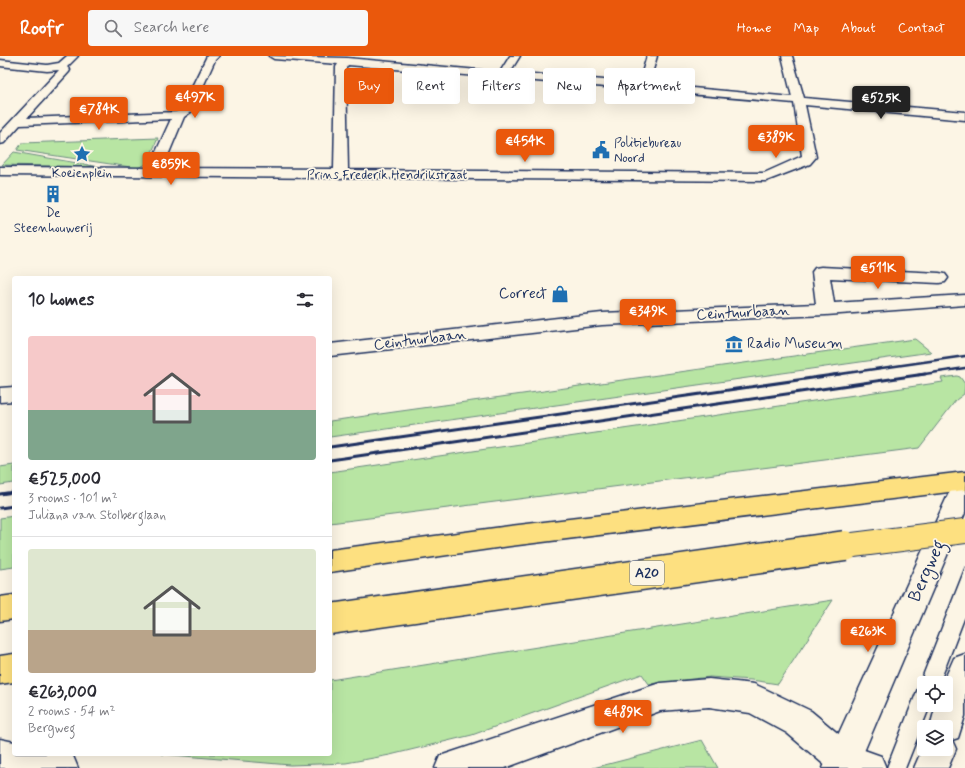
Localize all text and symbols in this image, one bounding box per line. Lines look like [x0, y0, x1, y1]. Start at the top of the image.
search box [88, 10, 368, 46]
text: Roofr [20, 16, 64, 41]
icon: search [102, 17, 124, 39]
text: Search here [134, 18, 209, 38]
text: Home [737, 19, 771, 37]
text: Map [793, 19, 819, 37]
text: About [841, 19, 876, 37]
text: Contact [898, 19, 945, 37]
chip: Buy [344, 68, 394, 104]
chip: Rent [402, 68, 460, 104]
chip: Filters [468, 68, 535, 104]
chip: New [543, 68, 596, 104]
chip: Apartment [604, 68, 695, 104]
pin: €497K [167, 85, 223, 119]
pin: €525K [853, 86, 909, 120]
text: €497K [175, 89, 215, 106]
text: €525K [861, 90, 901, 107]
pin: €784K [71, 97, 127, 131]
text: €784K [79, 101, 119, 118]
pin: €389K [748, 125, 804, 159]
pin: €454K [497, 129, 553, 163]
text: €389K [757, 129, 795, 146]
text: €454K [505, 133, 545, 150]
place label: Politiebureau Noord [614, 135, 682, 167]
public building icon: Politiebureau Noord [591, 140, 611, 160]
place icon: Koeienplein [72, 144, 92, 164]
pin: €859K [143, 152, 199, 186]
text: €859K [152, 156, 190, 173]
place label: Koeienplein [52, 165, 112, 182]
street label: Prins Frederik Hendrikstraat [307, 167, 467, 184]
building icon: De Steenhouwerij [43, 184, 63, 204]
place label: De Steenhouwerij [14, 205, 92, 237]
pin: €511K [850, 256, 906, 290]
text: €511K [860, 260, 896, 277]
place label: Correct [499, 284, 547, 304]
shop icon: Correct [550, 284, 570, 304]
text: 10 homes [28, 289, 94, 311]
icon: filters [294, 289, 316, 311]
pin: €349K [620, 299, 676, 333]
street label: Ceintuurbaan [696, 301, 790, 325]
text: €349K [629, 303, 667, 320]
street label: Ceintuurbaan [372, 324, 468, 356]
museum icon: Radio Museum [724, 334, 744, 354]
place label: Radio Museum [747, 334, 843, 354]
icon: home [136, 362, 208, 434]
text: €525,000 [28, 468, 101, 490]
text: 3 rooms · 101 m² [28, 490, 117, 507]
text: Juliana van Stolberglaan [28, 507, 166, 524]
street label: Bergweg [903, 536, 953, 607]
road number: A20 [630, 561, 664, 585]
icon: home [136, 575, 208, 647]
pin: €263K [840, 619, 896, 653]
text: €263K [850, 623, 886, 640]
map controls [917, 676, 953, 756]
button: locate [917, 676, 953, 712]
text: €263,000 [28, 681, 97, 703]
pin: €489K [595, 700, 651, 734]
text: 2 rooms · 54 m² [28, 703, 115, 720]
text: €489K [603, 704, 643, 721]
text: Bergweg [28, 720, 75, 737]
button: layers [917, 720, 953, 756]

